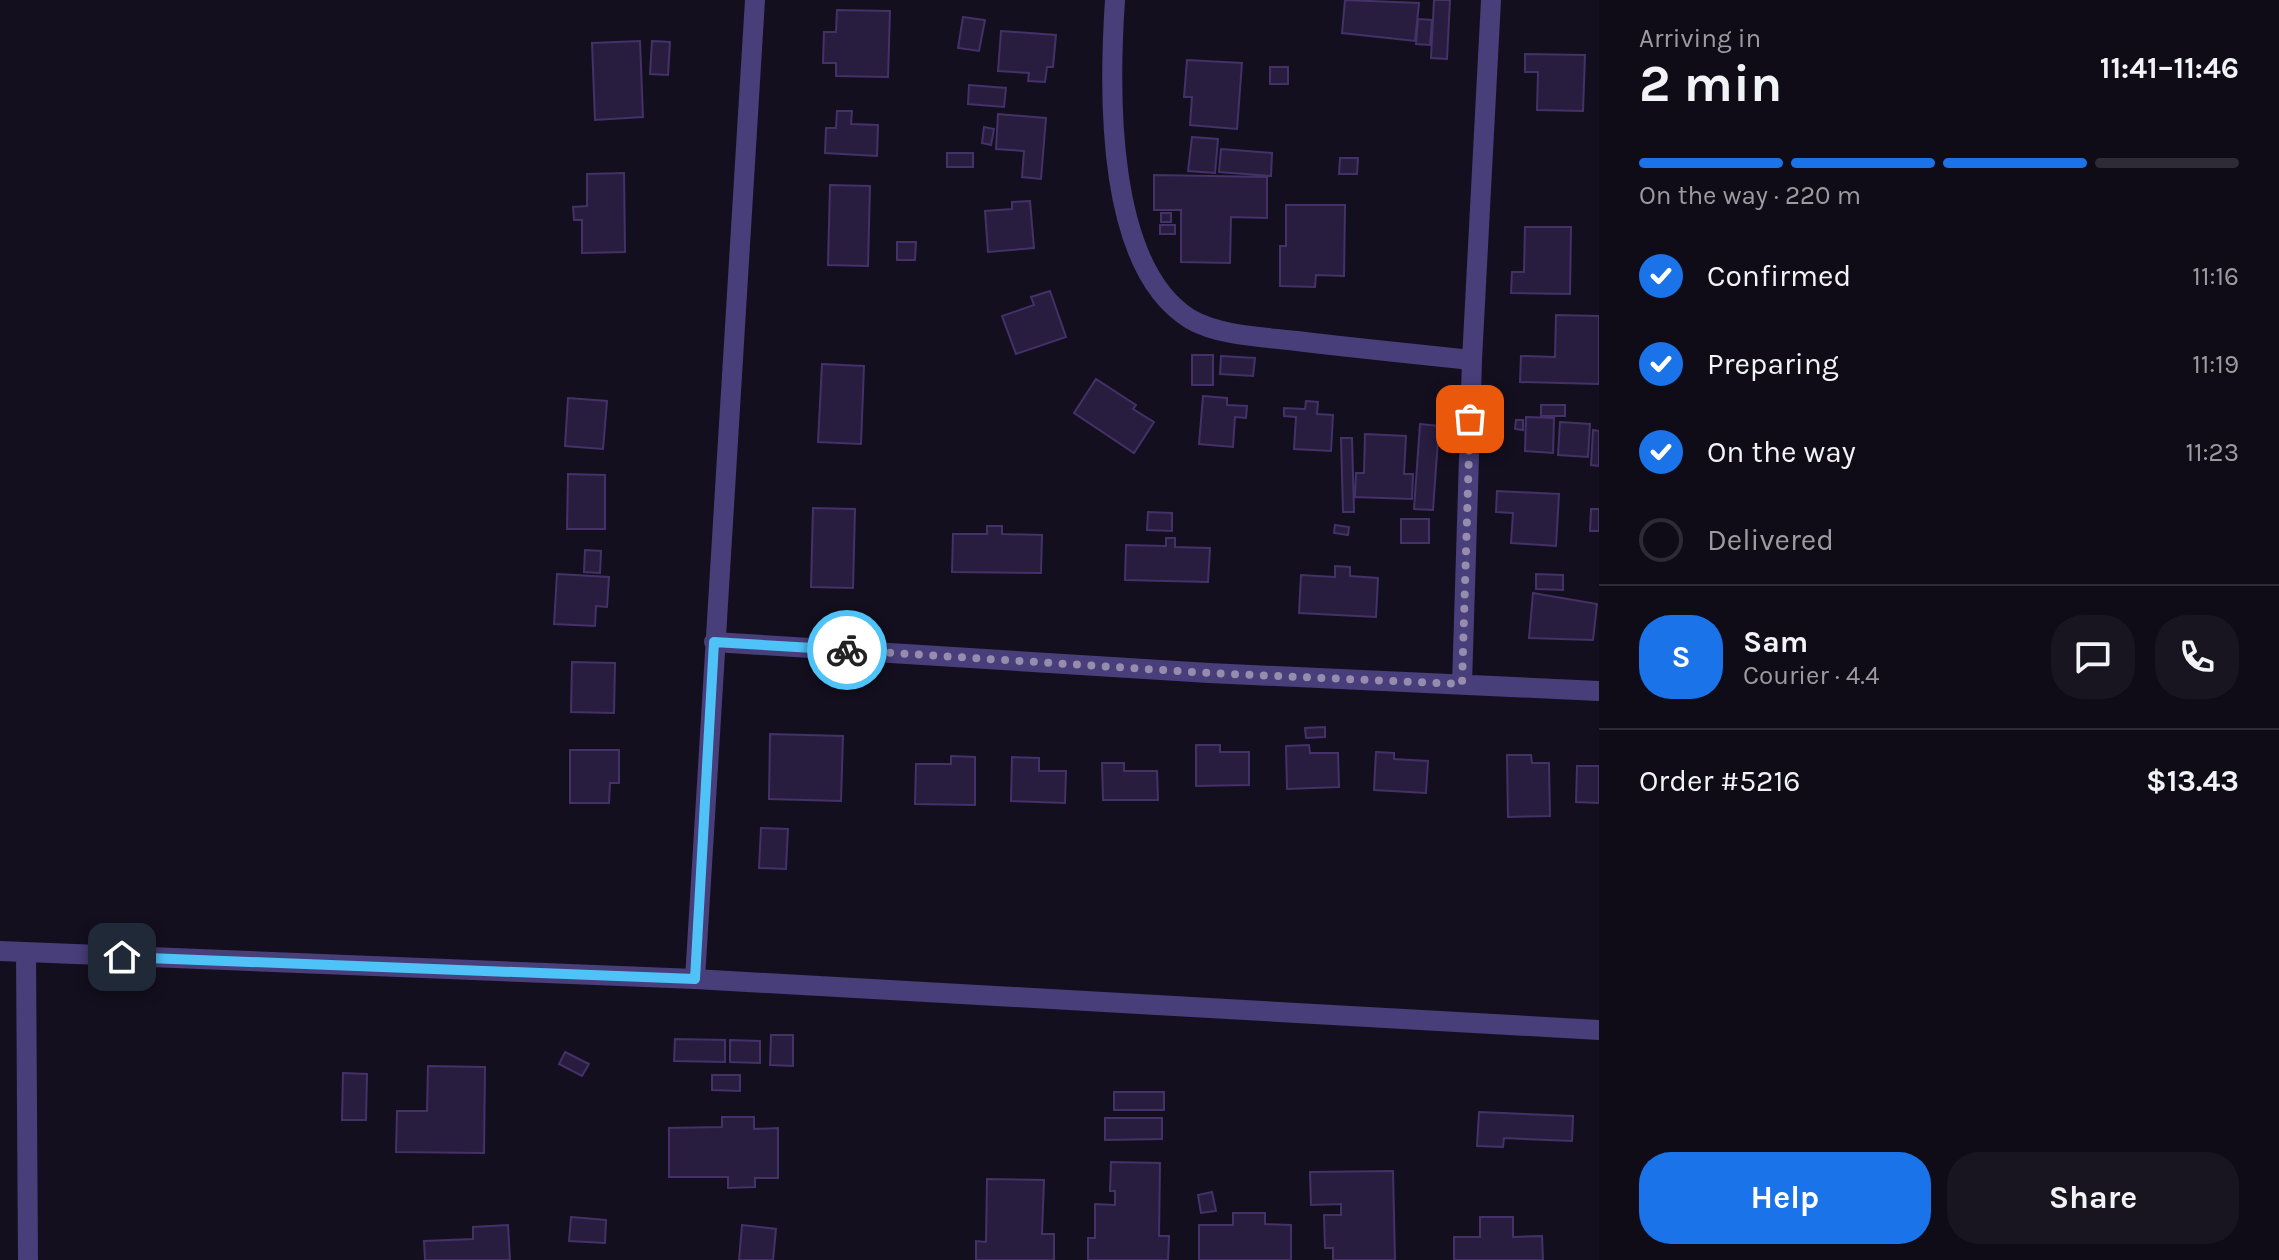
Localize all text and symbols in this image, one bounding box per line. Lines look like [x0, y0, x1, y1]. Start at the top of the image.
text: Arriving in [1639, 23, 1761, 54]
text: 11:41–11:46 [2100, 50, 2239, 86]
text: 2 min [1639, 53, 1782, 114]
text: On the way · 220 m [1639, 180, 1861, 211]
icon: check [1639, 254, 1683, 298]
text: Confirmed [1707, 258, 1851, 294]
text: 11:16 [2192, 261, 2239, 292]
icon: check [1639, 342, 1683, 386]
text: Preparing [1707, 346, 1839, 382]
text: 11:19 [2192, 349, 2239, 380]
pin [1436, 385, 1504, 453]
icon: bag [1448, 397, 1492, 441]
icon: check [1639, 430, 1683, 474]
text: On the way [1707, 434, 1856, 470]
text: 11:23 [2185, 437, 2239, 468]
text: Delivered [1707, 522, 1834, 558]
courier [807, 610, 887, 690]
button: chat [2051, 615, 2135, 699]
button: phone [2155, 615, 2239, 699]
text: Sam [1743, 624, 1808, 660]
icon: bike [825, 628, 869, 672]
text: S [1671, 639, 1691, 675]
text: Courier · 4.4 [1743, 660, 1879, 691]
text: Order #5216 [1639, 763, 1801, 799]
text: $13.43 [2146, 763, 2239, 799]
pin [88, 923, 156, 991]
icon: home [100, 935, 144, 979]
button: Help [1639, 1152, 1931, 1244]
button: Share [1947, 1152, 2239, 1244]

